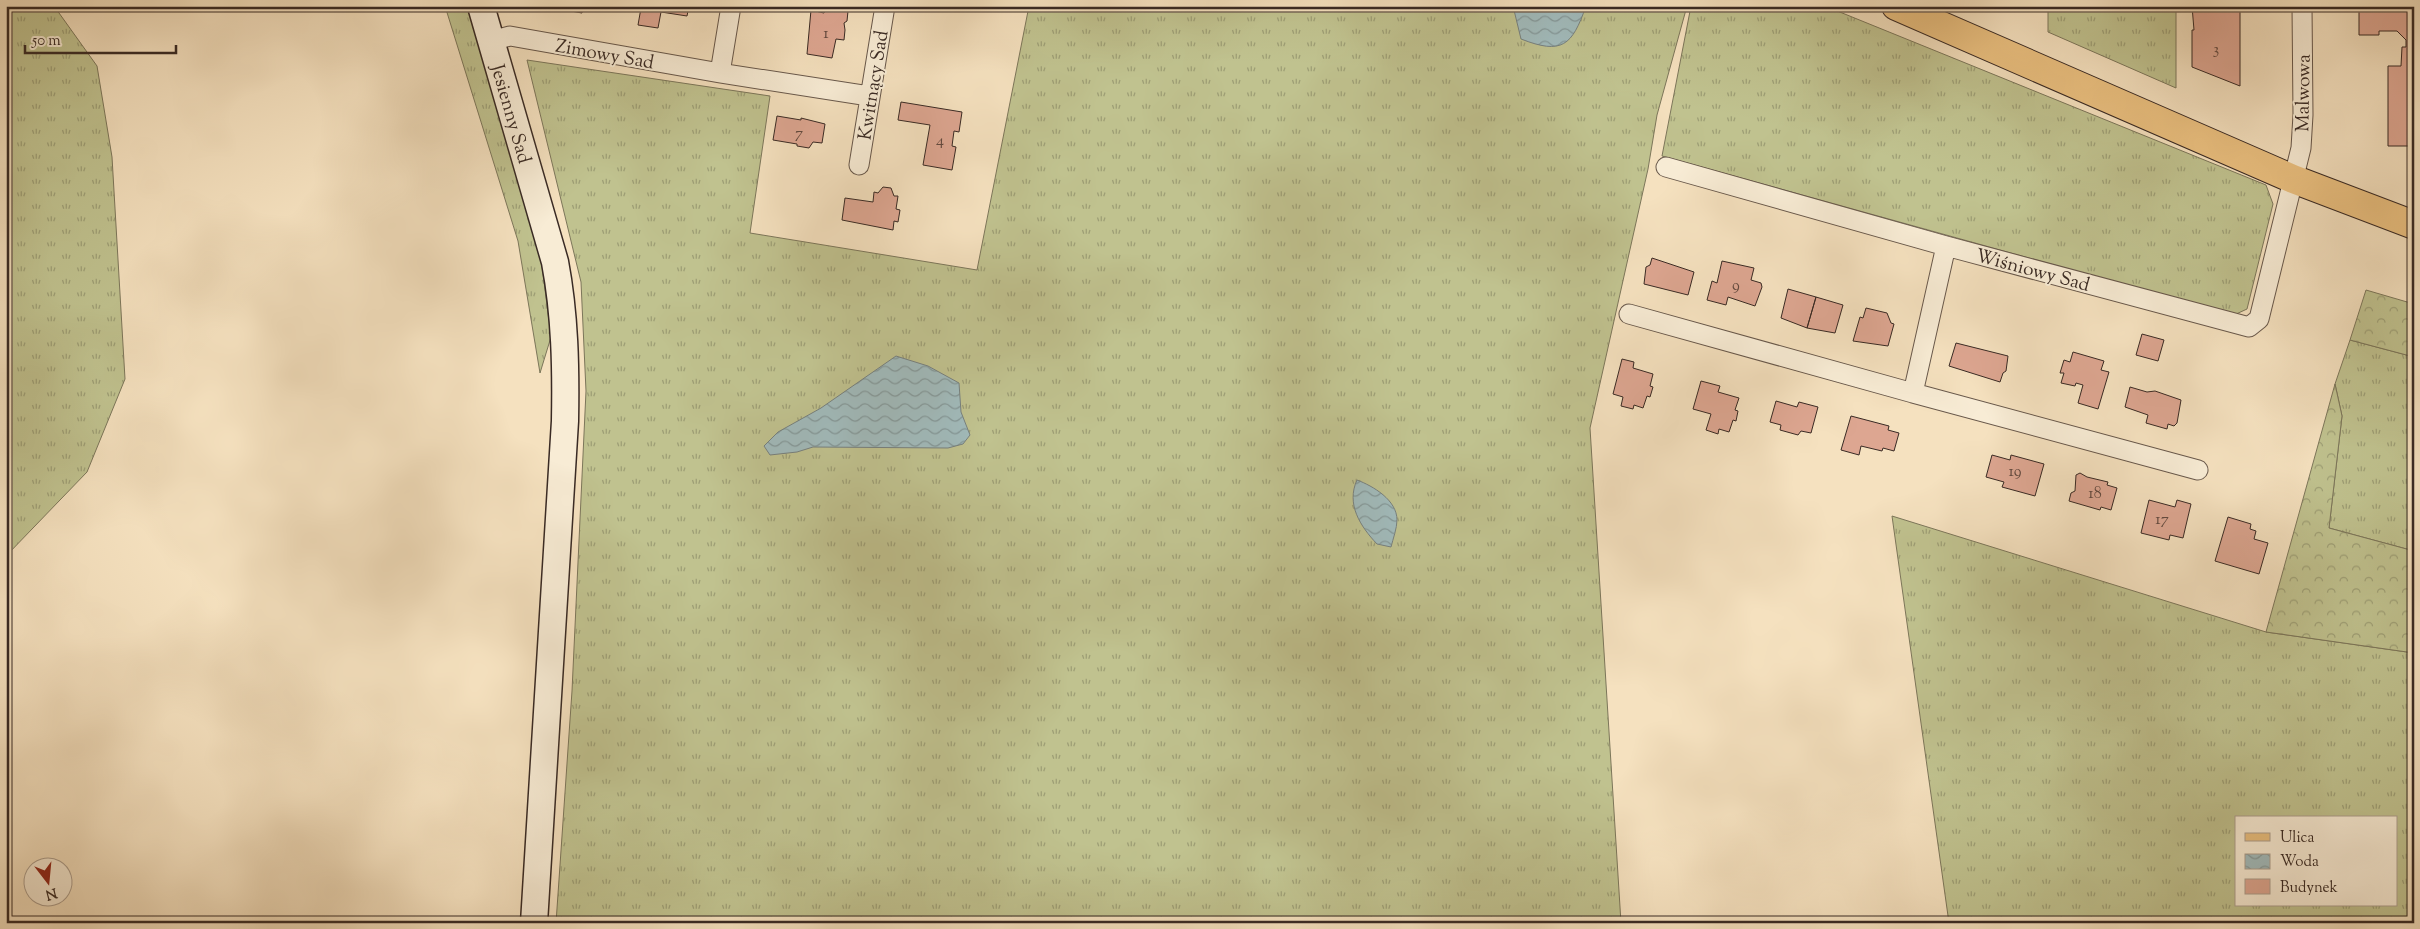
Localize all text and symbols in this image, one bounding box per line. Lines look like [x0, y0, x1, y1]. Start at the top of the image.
scale bar [25, 22, 176, 54]
house number: 1 [823, 23, 829, 46]
street label: Kwitnący Sad [852, 28, 896, 142]
text: 50 m [31, 31, 61, 52]
street label: Zimowy Sad [553, 34, 656, 77]
house number: 3 [2213, 39, 2219, 62]
street label: Malwowa [2290, 54, 2319, 132]
street label: Jesienny Sad [482, 61, 537, 167]
house number: 7 [795, 123, 803, 146]
house number: 4 [936, 130, 944, 153]
street label: Wiśniowy Sad [1972, 243, 2093, 300]
house number: 9 [1732, 275, 1740, 298]
house number: 19 [2008, 461, 2022, 484]
house number: 18 [2088, 483, 2102, 506]
house number: 17 [2155, 509, 2169, 532]
legend [2235, 816, 2398, 906]
text: Ulica [2280, 828, 2314, 849]
text: Woda [2280, 852, 2319, 873]
north arrow [22, 856, 72, 906]
text: Budynek [2280, 878, 2338, 899]
text: N [43, 881, 59, 904]

